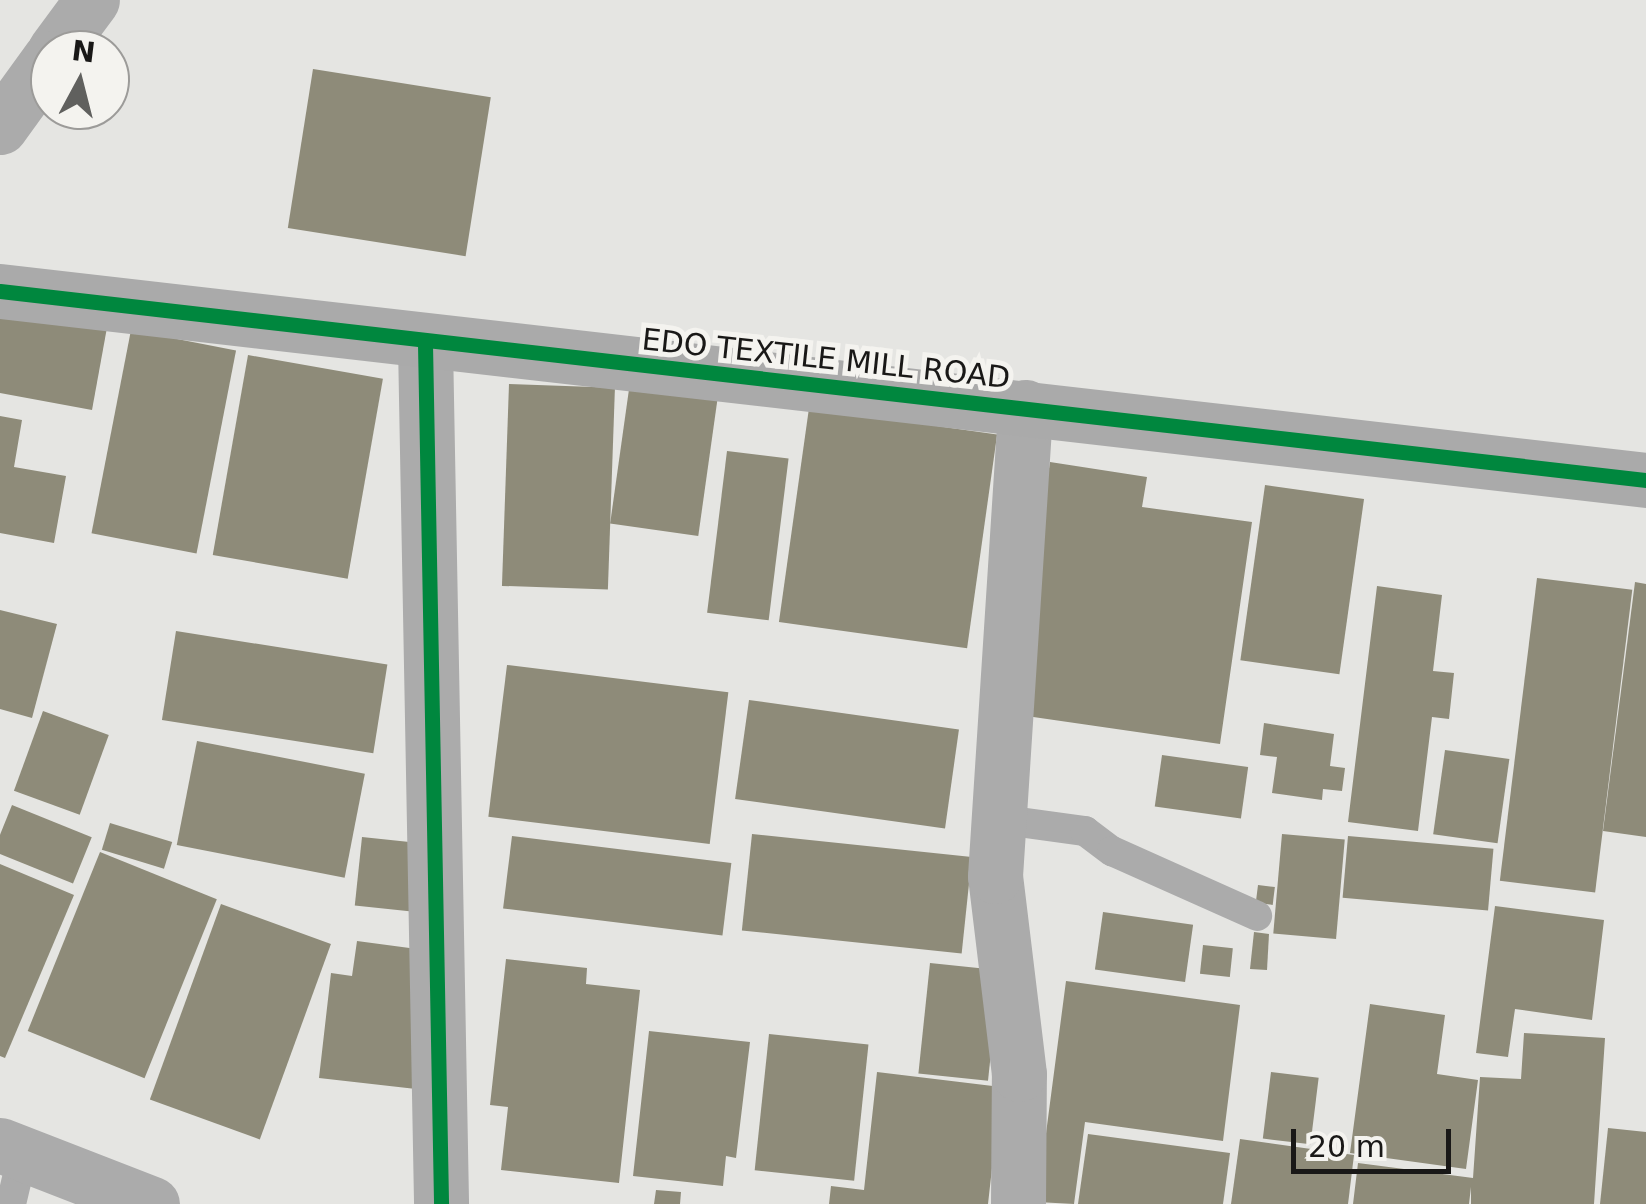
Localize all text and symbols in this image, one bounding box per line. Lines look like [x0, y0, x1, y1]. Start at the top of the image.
north arrow [30, 30, 130, 130]
text: N [70, 34, 97, 70]
street label: EDO TEXTILE MILL ROAD [640, 322, 1012, 396]
scale bar [1296, 1109, 1456, 1171]
text: 20 m [1308, 1129, 1385, 1164]

